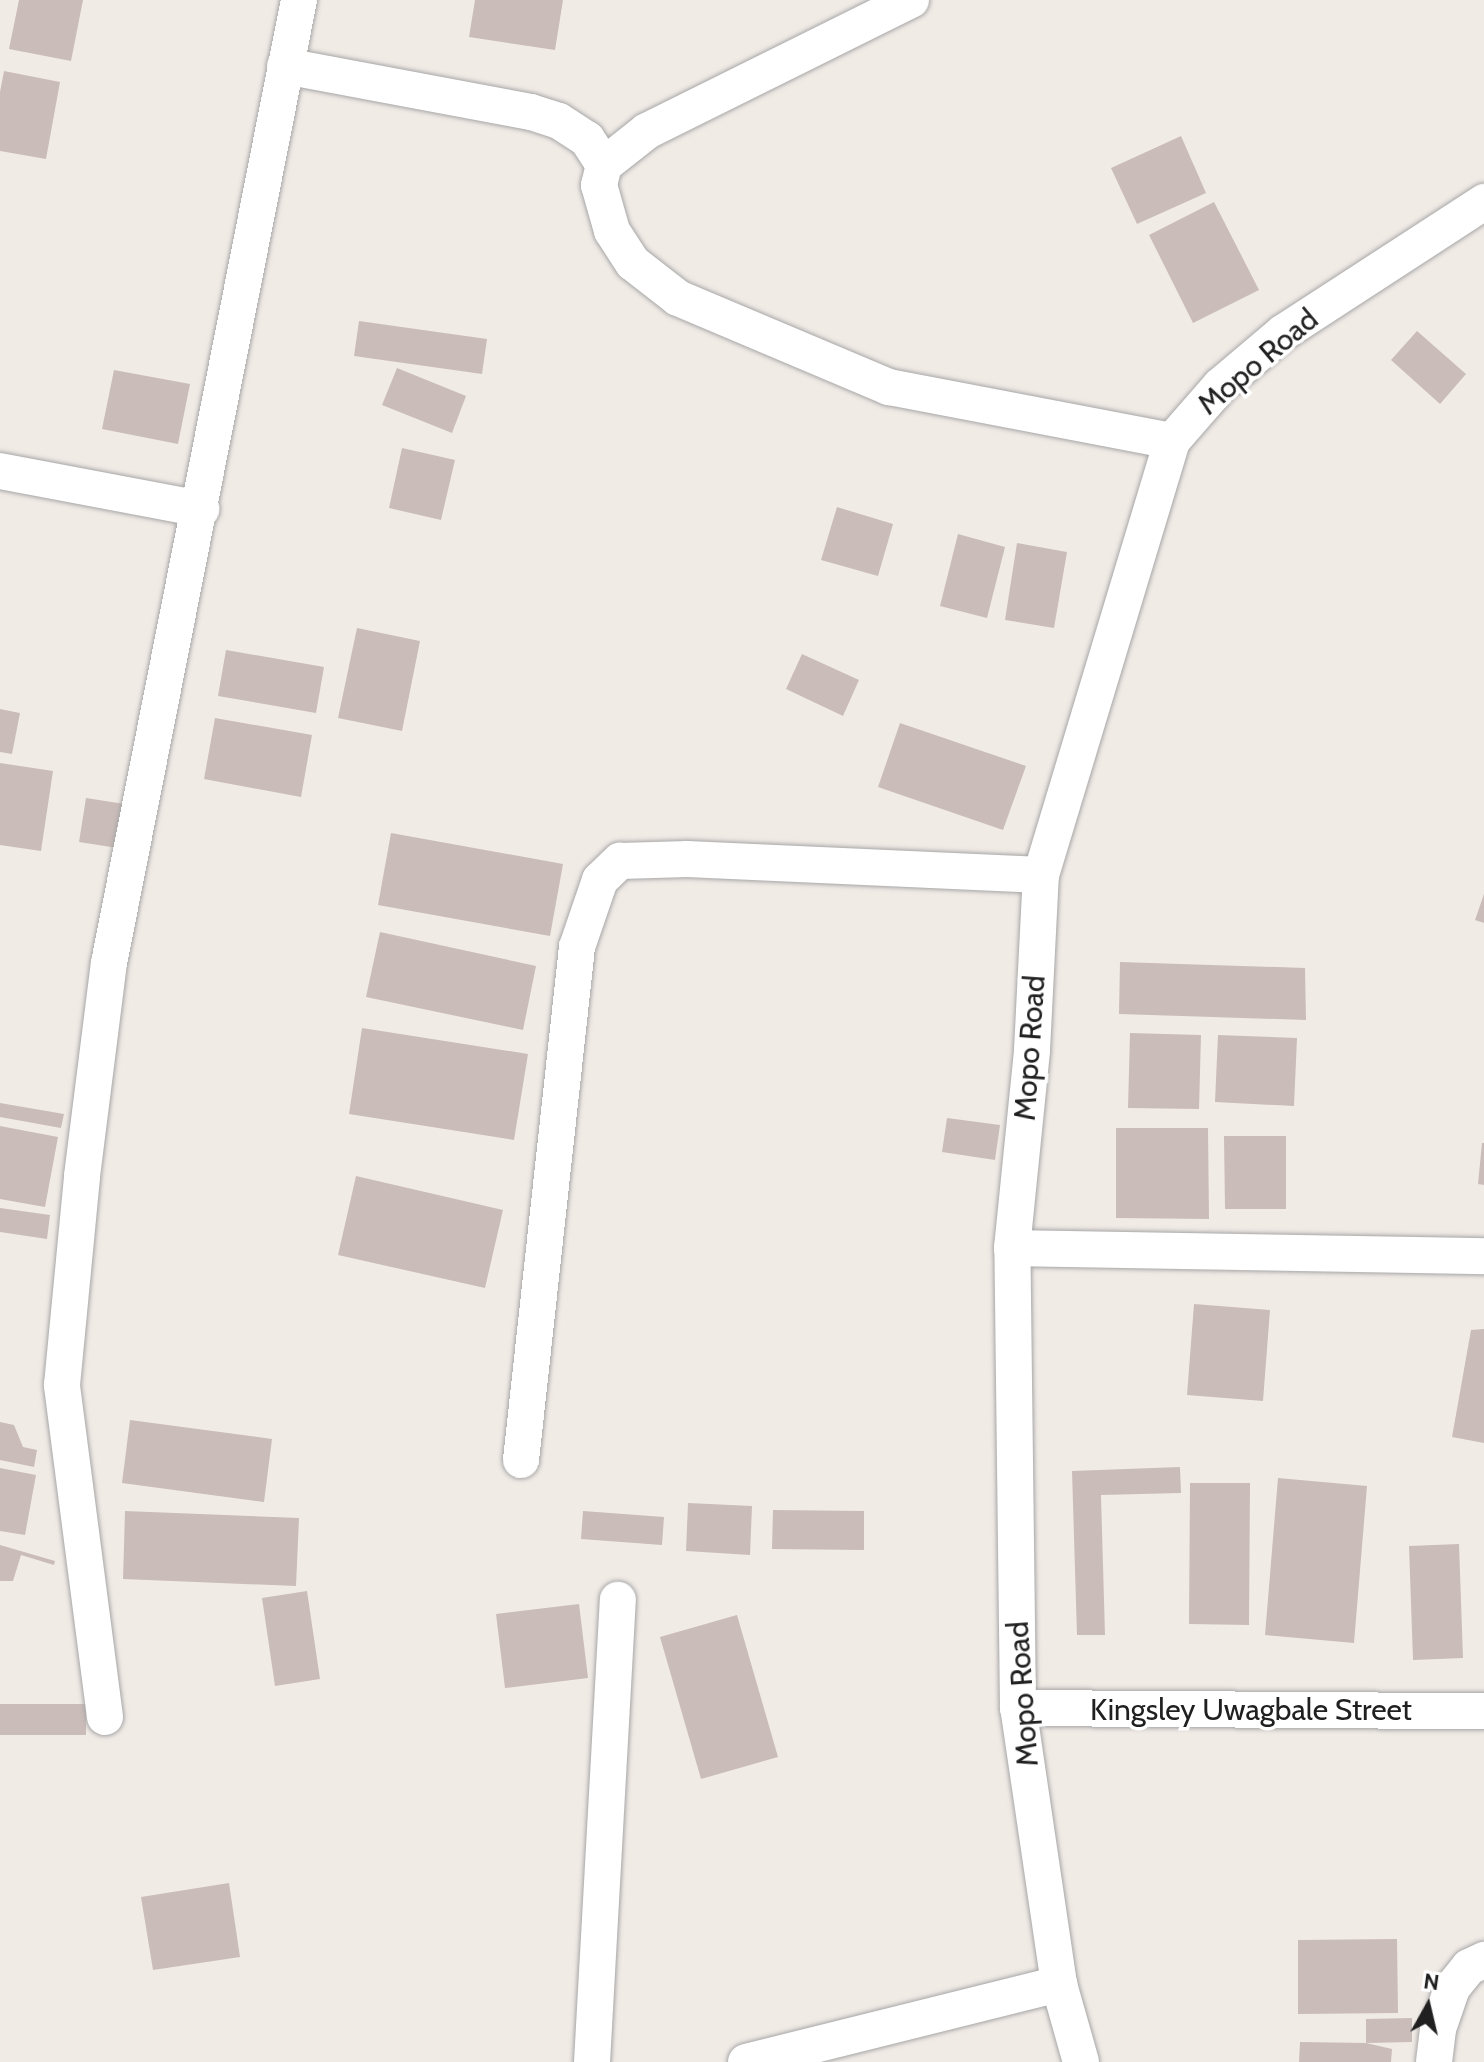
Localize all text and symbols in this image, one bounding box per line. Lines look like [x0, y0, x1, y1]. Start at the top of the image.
street label: Mopo Road [1191, 301, 1325, 423]
street label: Mopo Road [1007, 974, 1053, 1122]
street label: Mopo Road [1000, 1620, 1046, 1768]
street label: Kingsley Uwagbale Street [1090, 1692, 1412, 1728]
north arrow [1388, 1966, 1468, 2046]
text: N [1422, 1967, 1441, 1996]

